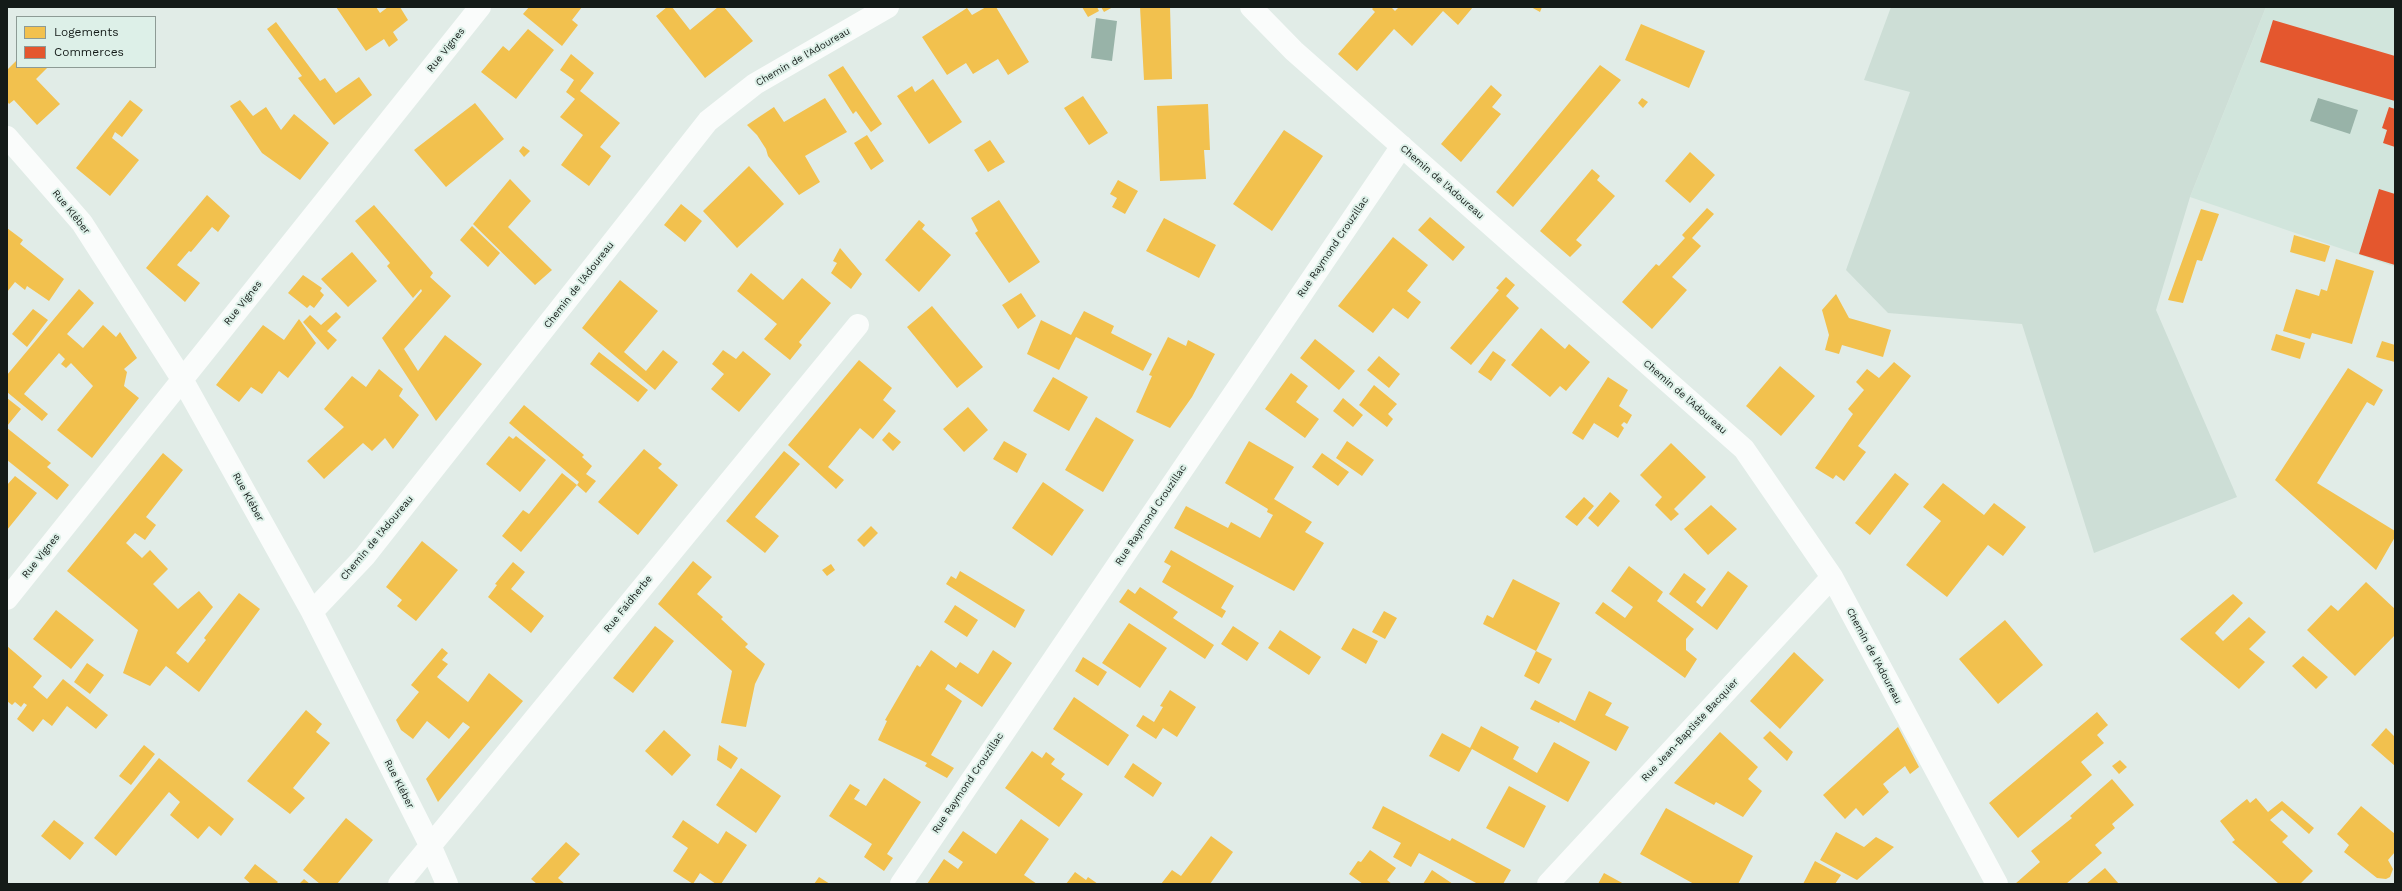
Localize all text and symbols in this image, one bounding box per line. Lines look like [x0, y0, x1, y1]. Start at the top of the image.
legend [16, 16, 156, 68]
text: Logements [54, 25, 119, 39]
street label: Rue Vignes [424, 25, 468, 75]
street label: Chemin de l'Adoureau [754, 25, 852, 89]
text: Commerces [54, 45, 124, 59]
street label: Chemin de l'Adoureau [1398, 142, 1486, 222]
street label: Rue Kléber [50, 187, 92, 237]
street label: Rue Raymond Crouzillac [1295, 194, 1371, 300]
street label: Chemin de l'Adoureau [541, 239, 617, 331]
street label: Rue Vignes [221, 278, 265, 328]
street label: Chemin de l'Adoureau [1641, 357, 1729, 437]
street label: Rue Raymond Crouzillac [1113, 462, 1189, 568]
street label: Rue Kléber [230, 471, 266, 523]
street label: Chemin de l'Adoureau [338, 493, 416, 583]
street label: Rue Vignes [19, 531, 63, 581]
street label: Rue Faidherbe [601, 573, 655, 635]
street label: Chemin de l'Adoureau [1844, 606, 1904, 706]
street label: Rue Jean-Baptiste Bacquier [1639, 676, 1741, 784]
street label: Rue Raymond Crouzillac [930, 730, 1006, 836]
street label: Rue Kléber [382, 757, 416, 811]

